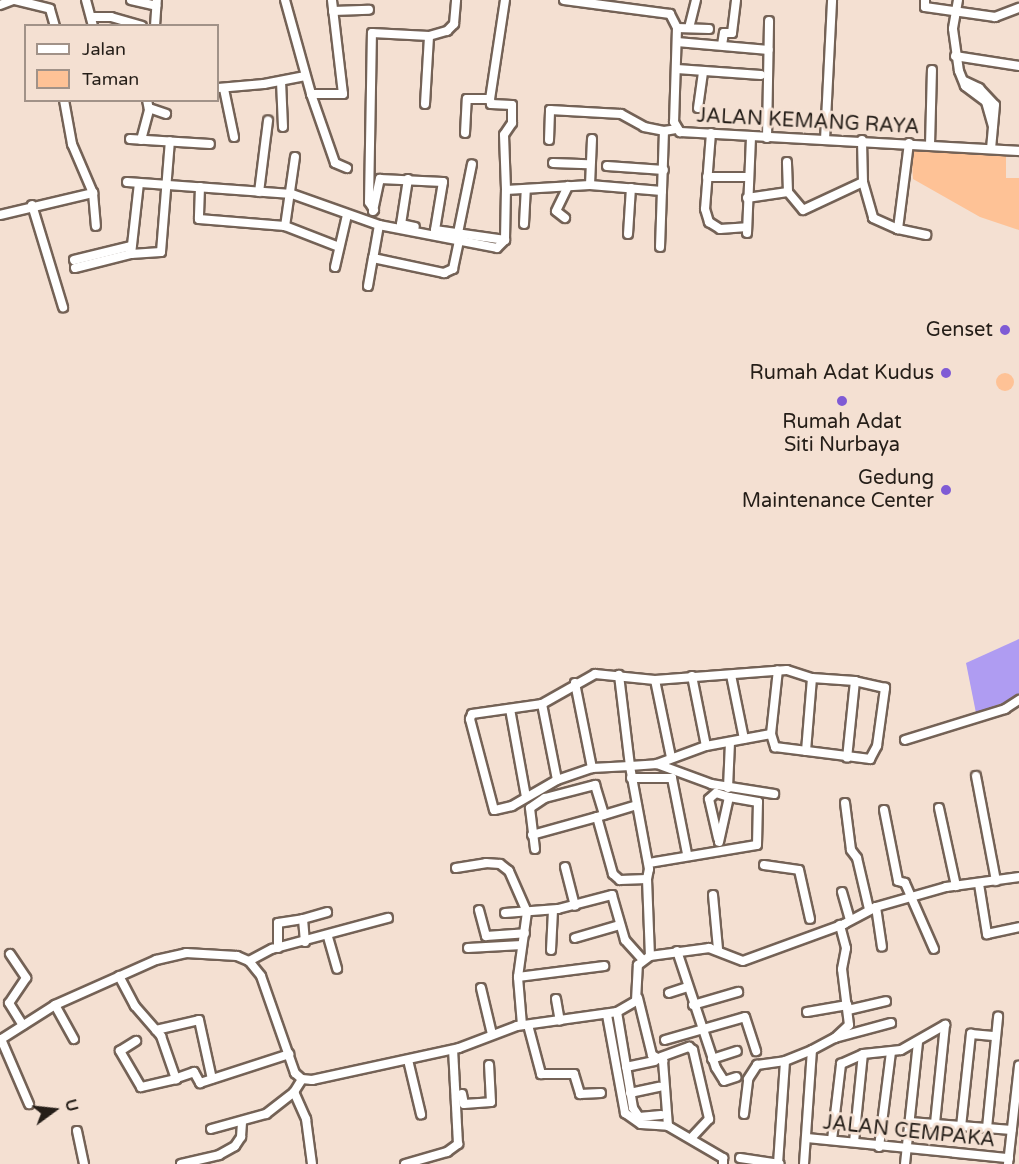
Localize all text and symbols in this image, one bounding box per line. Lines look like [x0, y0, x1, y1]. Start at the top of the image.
legend [24, 24, 219, 102]
text: Jalan [82, 38, 126, 60]
text: Taman [82, 68, 139, 90]
street label: JALAN KEMANG RAYA [696, 104, 920, 140]
place label: Genset [926, 318, 993, 342]
marker: Genset [998, 323, 1012, 337]
place label: Rumah Adat Kudus [749, 361, 934, 385]
marker: Rumah Adat Kudus [939, 366, 953, 380]
marker: Rumah Adat Siti Nurbaya [835, 394, 849, 408]
place label: Rumah Adat Siti Nurbaya [782, 410, 902, 457]
place label: Gedung Maintenance Center [742, 466, 934, 513]
marker: Gedung Maintenance Center [939, 483, 953, 497]
north arrow [24, 1080, 84, 1140]
text: U [60, 1097, 83, 1114]
street label: JALAN CEMPAKA [822, 1111, 996, 1153]

